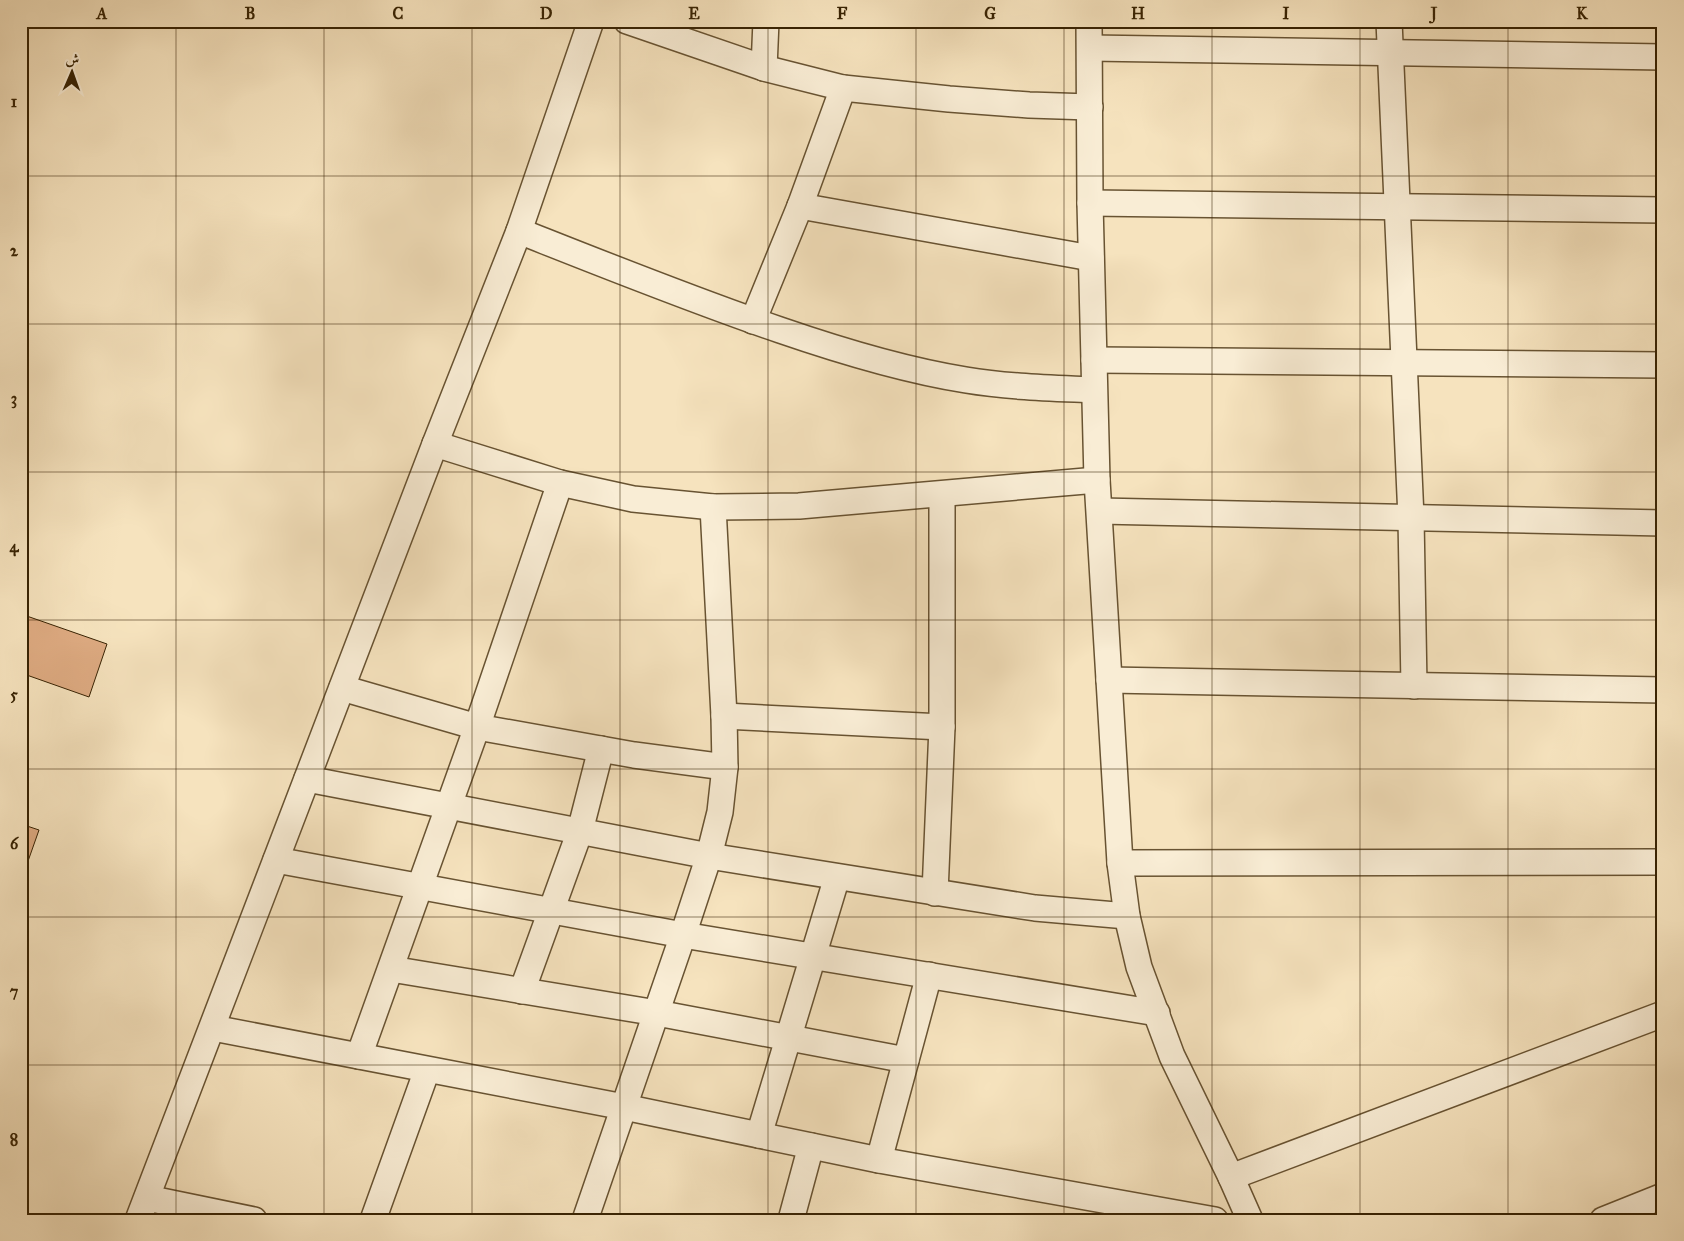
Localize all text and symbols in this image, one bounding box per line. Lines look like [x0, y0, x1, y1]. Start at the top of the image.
text: A [96, 4, 108, 23]
text: B [245, 4, 255, 23]
text: C [393, 4, 404, 23]
text: D [540, 4, 553, 23]
text: E [688, 4, 700, 23]
text: F [837, 4, 848, 23]
text: G [984, 4, 996, 23]
text: H [1131, 4, 1145, 23]
text: I [1283, 4, 1290, 23]
text: J [1429, 4, 1438, 24]
text: K [1576, 4, 1588, 23]
north arrow [48, 48, 98, 98]
text: ش [65, 51, 80, 68]
text: 1 [11, 92, 18, 111]
text: 2 [10, 241, 19, 260]
text: 3 [11, 389, 17, 409]
text: 4 [10, 537, 20, 557]
text: 5 [10, 685, 18, 704]
text: 6 [10, 834, 19, 853]
text: 7 [10, 982, 19, 1001]
text: 8 [10, 1130, 18, 1149]

